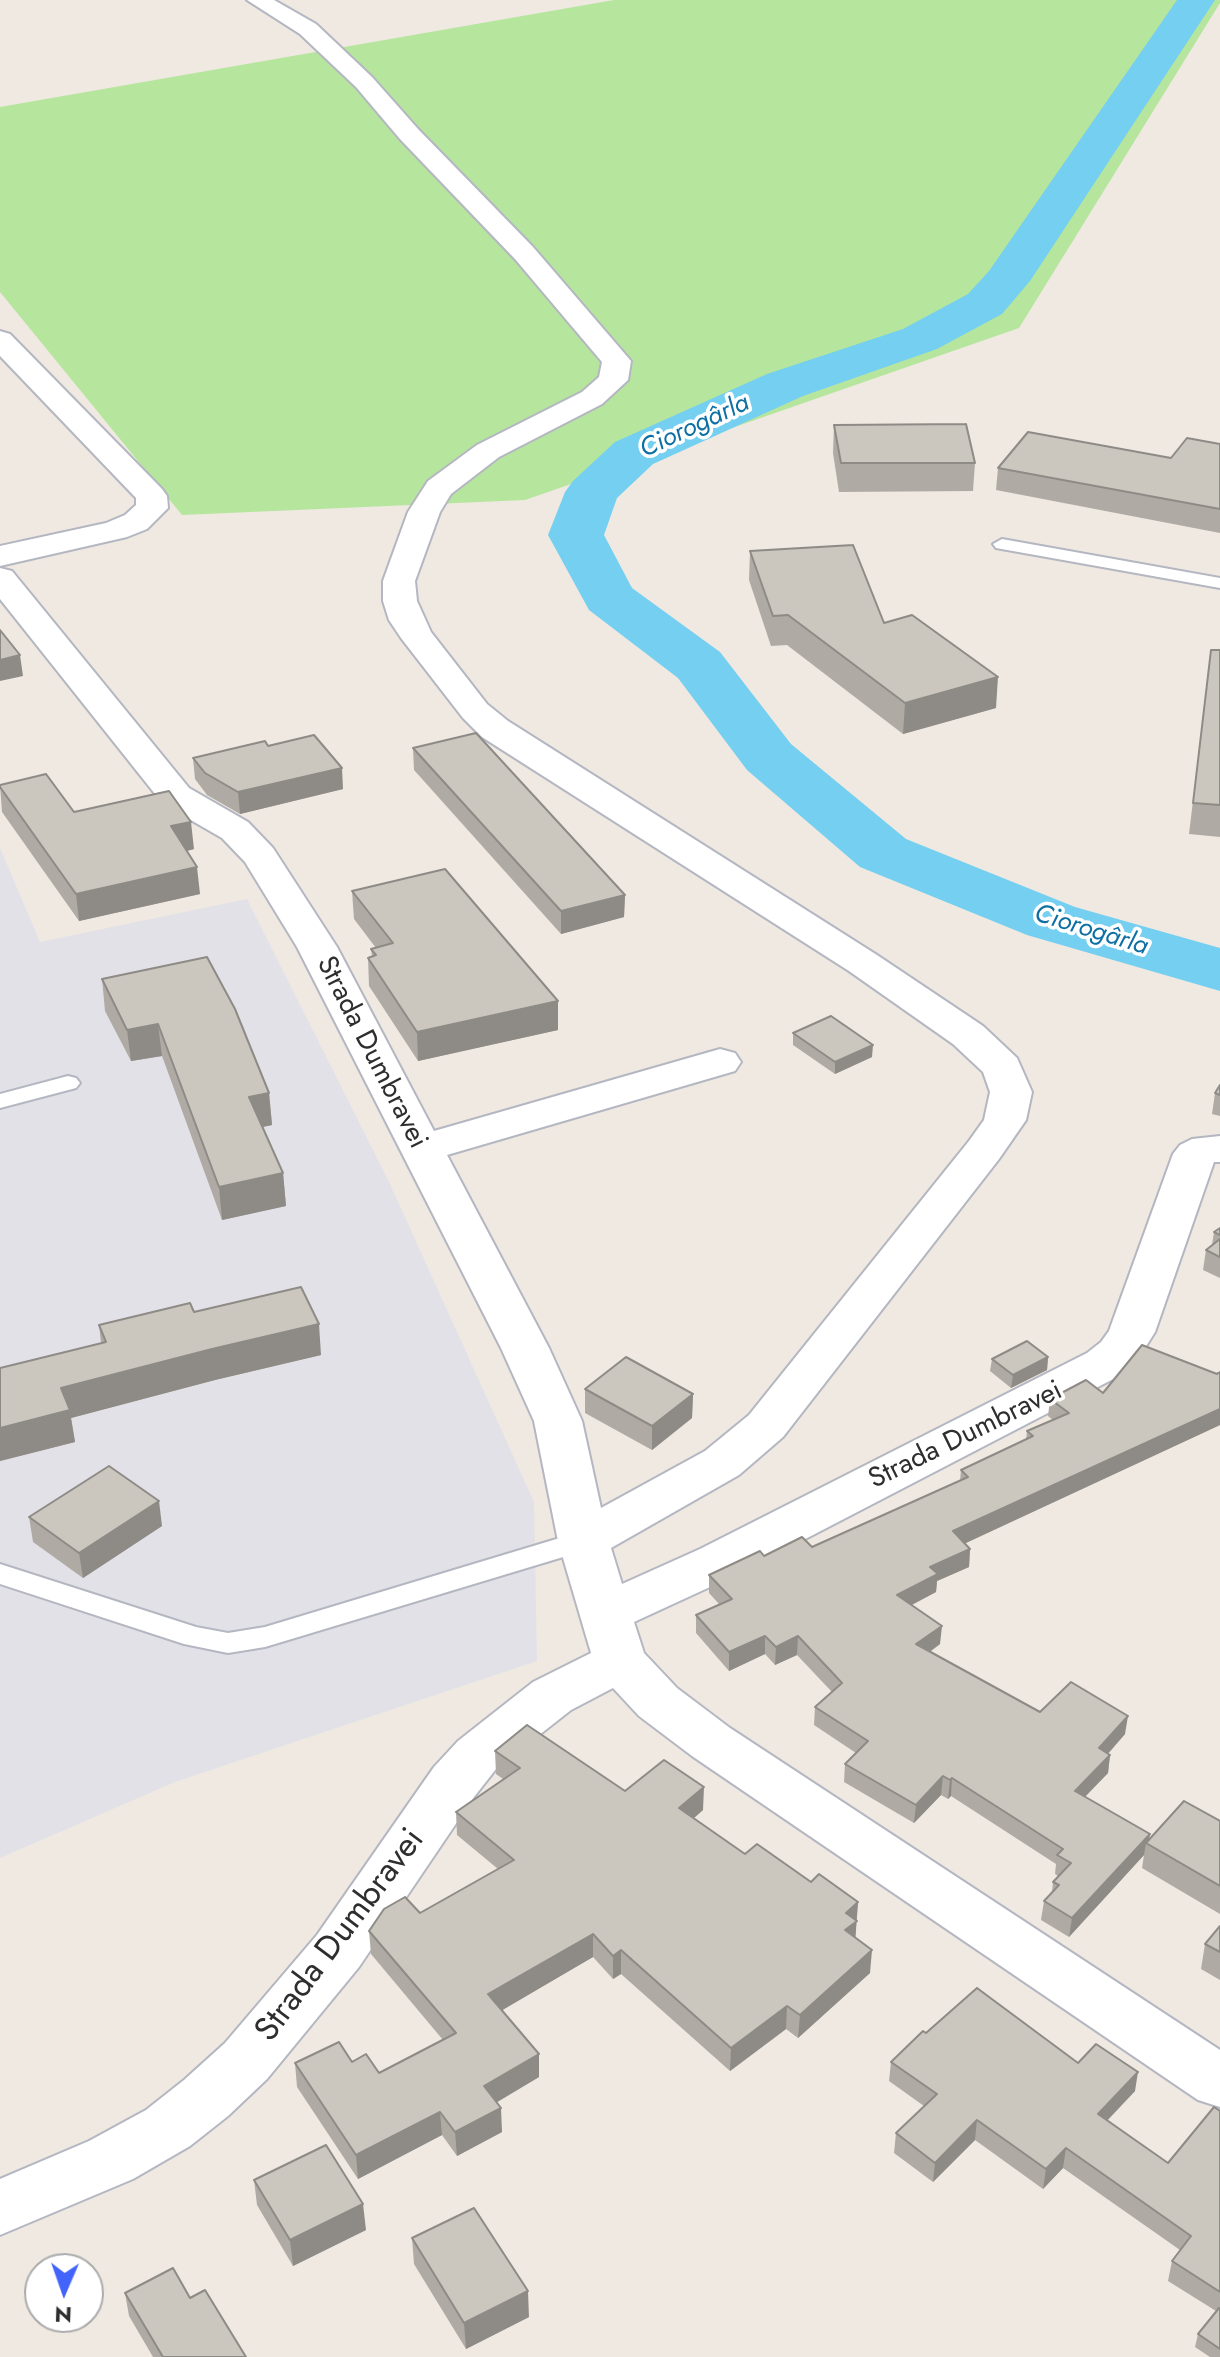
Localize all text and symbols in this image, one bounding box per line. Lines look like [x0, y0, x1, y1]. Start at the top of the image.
water label: Ciorogârla [635, 388, 755, 466]
water label: Ciorogârla [1030, 899, 1152, 963]
street label: Strada Dumbravei [308, 951, 434, 1155]
street label: Strada Dumbravei [864, 1375, 1068, 1497]
street label: Strada Dumbravei [248, 1821, 434, 2051]
north arrow [24, 2253, 104, 2333]
text: N [54, 2299, 73, 2331]

